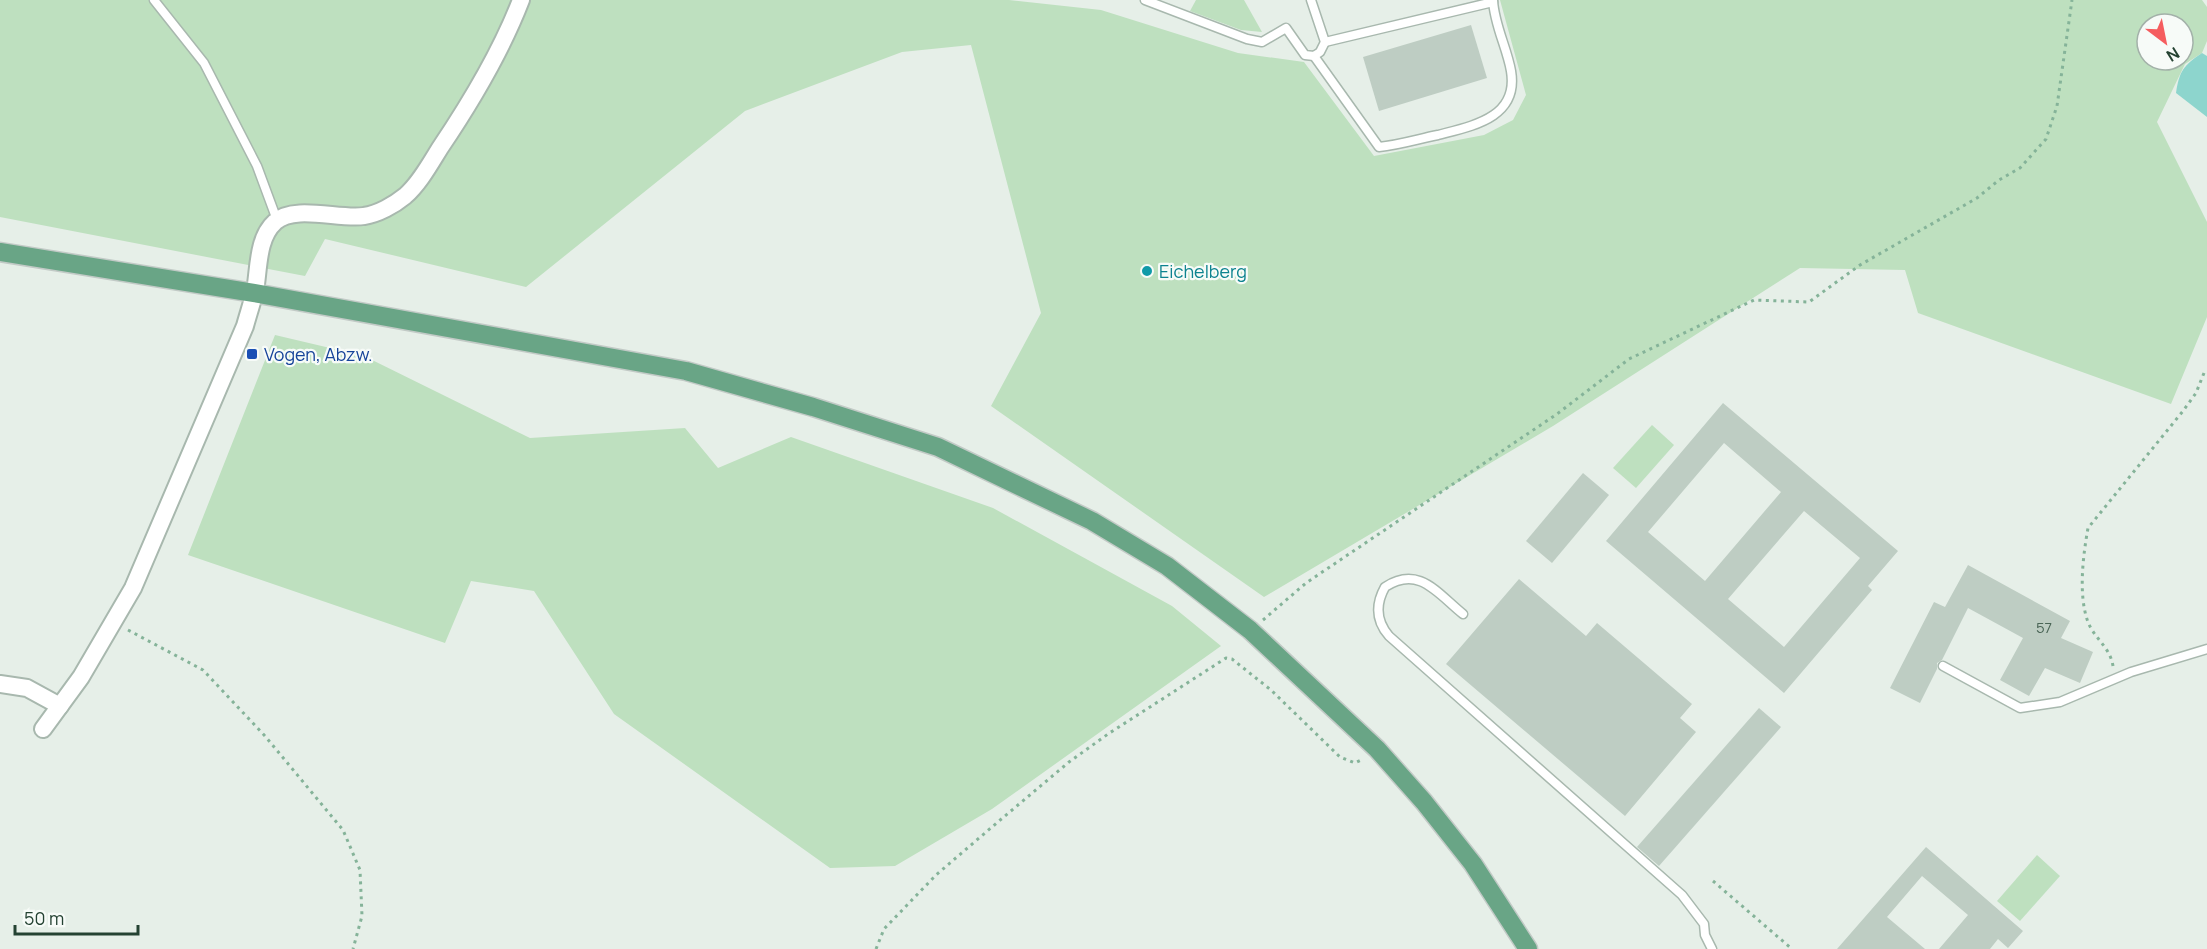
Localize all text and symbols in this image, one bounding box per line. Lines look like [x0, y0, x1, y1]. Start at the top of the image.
north arrow [2135, 12, 2195, 72]
text: N [2162, 42, 2184, 67]
place label: Eichelberg [1159, 259, 1247, 283]
marker: Eichelberg [1140, 264, 1154, 278]
place label: Vogen, Abzw. [264, 342, 373, 366]
marker: Vogen, Abzw. [245, 347, 259, 361]
house number: 57 [2036, 617, 2052, 638]
scale bar [15, 898, 138, 936]
text: 50 m [24, 906, 64, 930]

